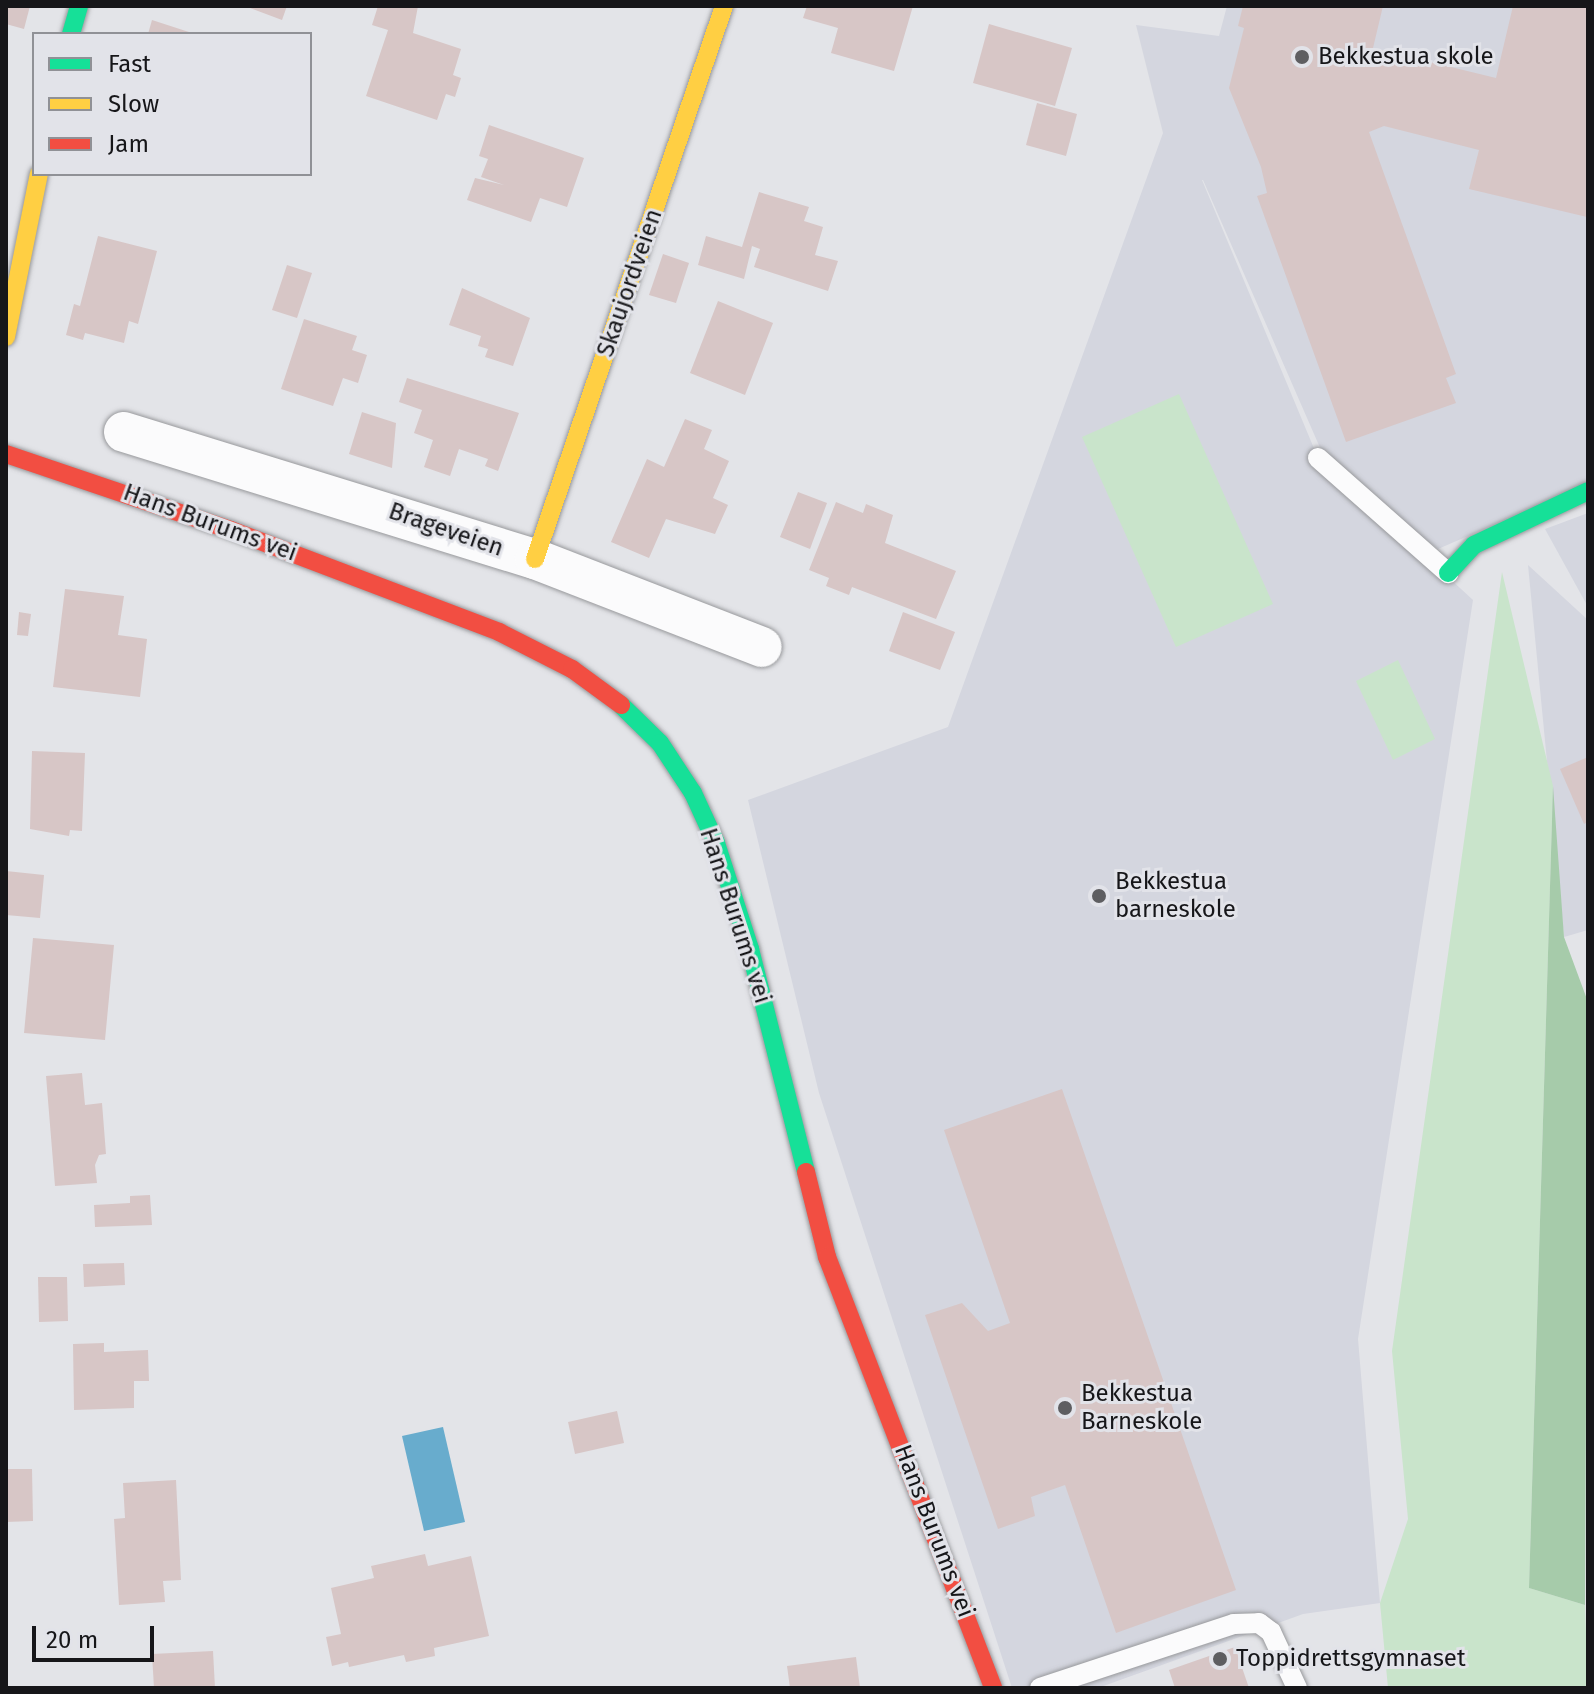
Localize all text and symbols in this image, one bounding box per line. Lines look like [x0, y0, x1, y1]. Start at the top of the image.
legend [32, 32, 312, 176]
place label: Bekkestua skole [1318, 43, 1494, 71]
marker: Bekkestua skole [1293, 48, 1311, 66]
text: Fast [108, 50, 151, 78]
text: Slow [108, 90, 159, 118]
text: Jam [108, 130, 149, 158]
street label: Skaujordveien [591, 205, 669, 361]
street label: Hans Burums vei [119, 478, 301, 568]
street label: Brageveien [385, 497, 507, 563]
street label: Hans Burums vei [693, 825, 777, 1007]
place label: Bekkestua barneskole [1115, 868, 1236, 924]
marker: Bekkestua barneskole [1090, 887, 1108, 905]
place label: Bekkestua Barneskole [1081, 1380, 1202, 1436]
marker: Bekkestua Barneskole [1056, 1399, 1074, 1417]
street label: Hans Burums vei [888, 1441, 980, 1621]
scale bar [36, 1610, 158, 1660]
text: 20 m [46, 1626, 98, 1654]
place label: Toppidrettsgymnaset [1236, 1645, 1466, 1673]
marker: Toppidrettsgymnaset [1211, 1650, 1229, 1668]

